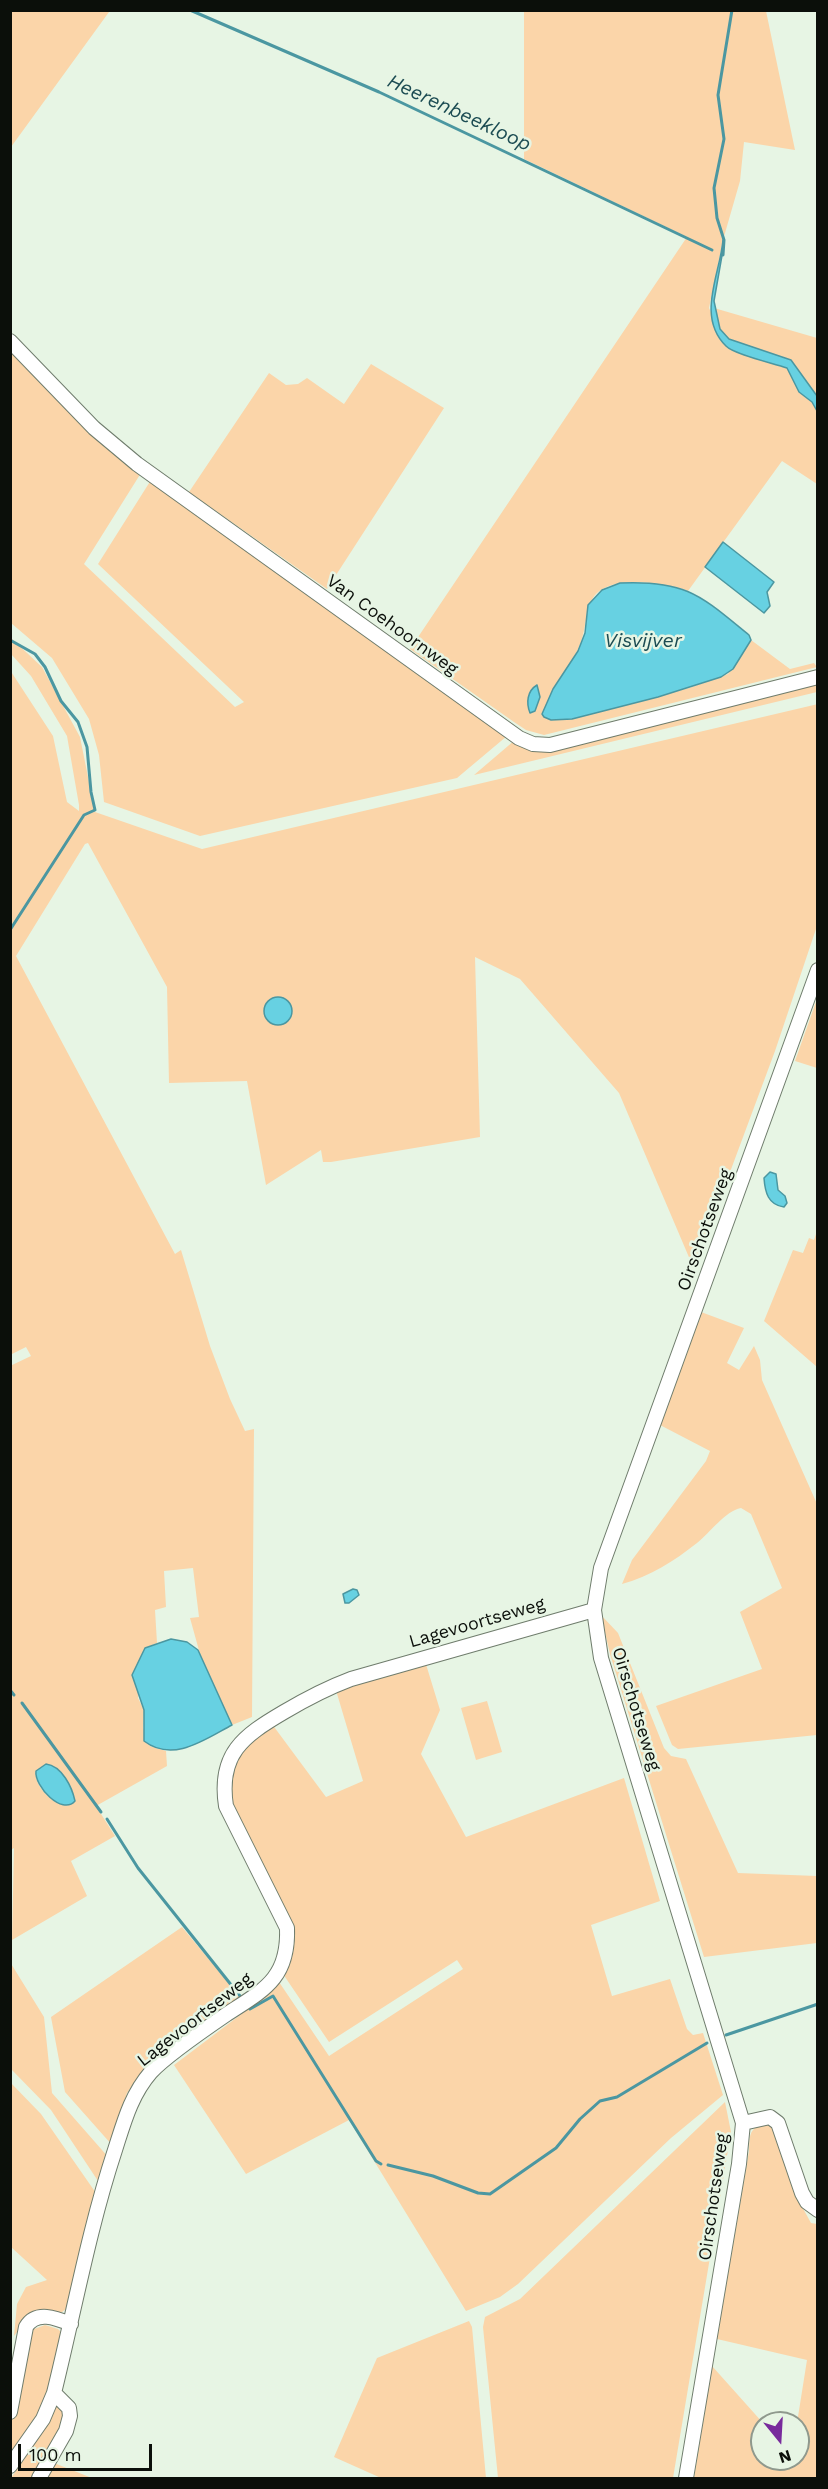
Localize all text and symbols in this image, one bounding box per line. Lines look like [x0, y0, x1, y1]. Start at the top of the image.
water label: Heerenbeekloop [383, 69, 535, 157]
street label: Van Coehoornweg [322, 570, 462, 680]
water label: Visvijver [604, 629, 682, 653]
street label: Oirschotseweg [673, 1166, 737, 1294]
street label: Lagevoortseweg [407, 1593, 547, 1653]
street label: Oirschotseweg [607, 1644, 665, 1774]
street label: Lagevoortseweg [133, 1968, 257, 2072]
street label: Oirschotseweg [694, 2132, 734, 2262]
north arrow [750, 2411, 810, 2471]
scale bar [21, 2432, 154, 2470]
text: 100 m [29, 2444, 82, 2465]
text: N [777, 2446, 794, 2468]

